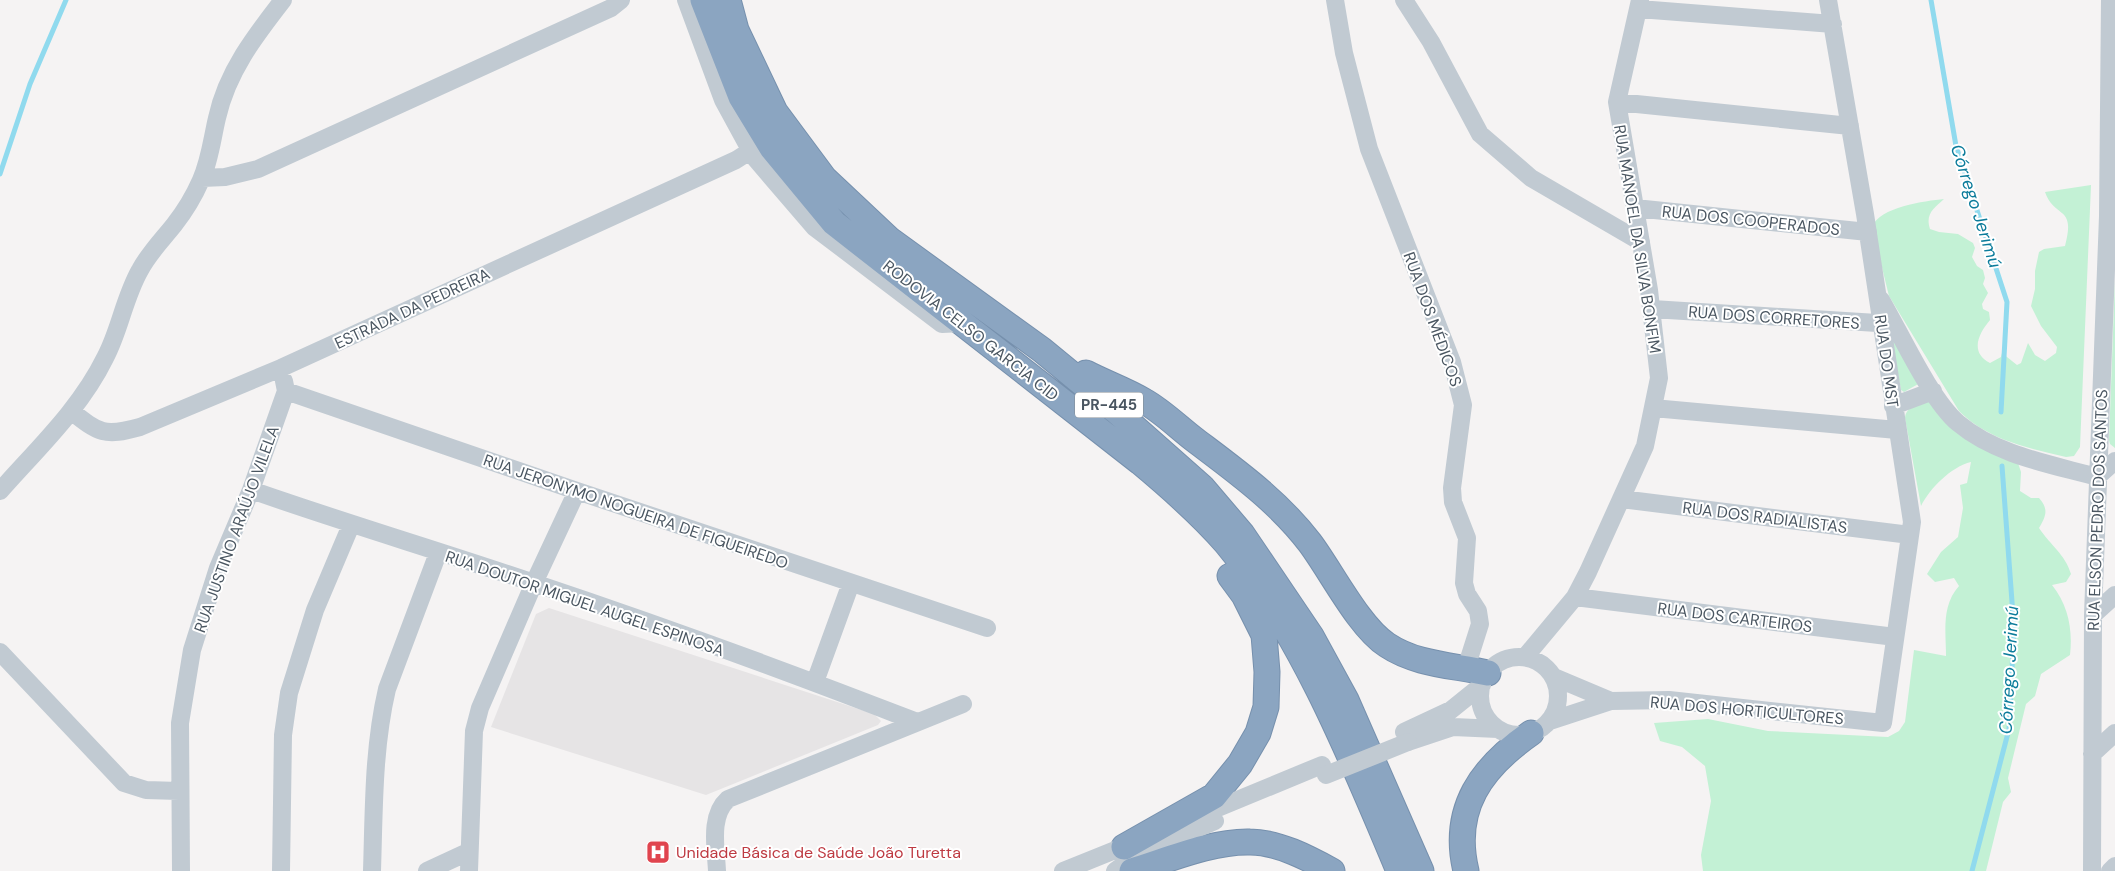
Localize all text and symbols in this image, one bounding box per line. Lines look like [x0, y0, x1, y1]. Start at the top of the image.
street label: RUA MANOEL DA SILVA BONFIM [1609, 123, 1666, 355]
water label: Córrego Jerimú [1945, 141, 2007, 271]
street label: RUA DOS COOPERADOS [1661, 201, 1841, 240]
street label: RUA DOS MÉDICOS [1398, 249, 1467, 389]
street label: RODOVIA CELSO GARCIA CID [879, 255, 1063, 406]
street label: ESTRADA DA PEDREIRA [331, 263, 494, 354]
street label: RUA DOS CORRETORES [1688, 301, 1860, 334]
street label: RUA DO MST [1870, 313, 1903, 409]
street label: RUA ELSON PEDRO DOS SANTOS [2083, 389, 2112, 631]
road number: PR-445 [1075, 392, 1143, 418]
street label: RUA JUSTINO ARAÚJO VILELA [189, 422, 284, 636]
street label: RUA JERONYMO NOGUEIRA DE FIGUEIREDO [481, 449, 791, 574]
street label: RUA DOS RADIALISTAS [1681, 497, 1848, 538]
street label: RUA DOUTOR MIGUEL AUGEL ESPINOSA [443, 546, 727, 661]
street label: RUA DOS CARTEIROS [1656, 598, 1813, 637]
water label: Córrego Jerimú [1994, 605, 2024, 735]
street label: RUA DOS HORTICULTORES [1649, 692, 1845, 729]
hospital icon: Unidade Básica de Saúde João Turetta [645, 839, 671, 865]
place label: Unidade Básica de Saúde João Turetta [676, 842, 961, 863]

